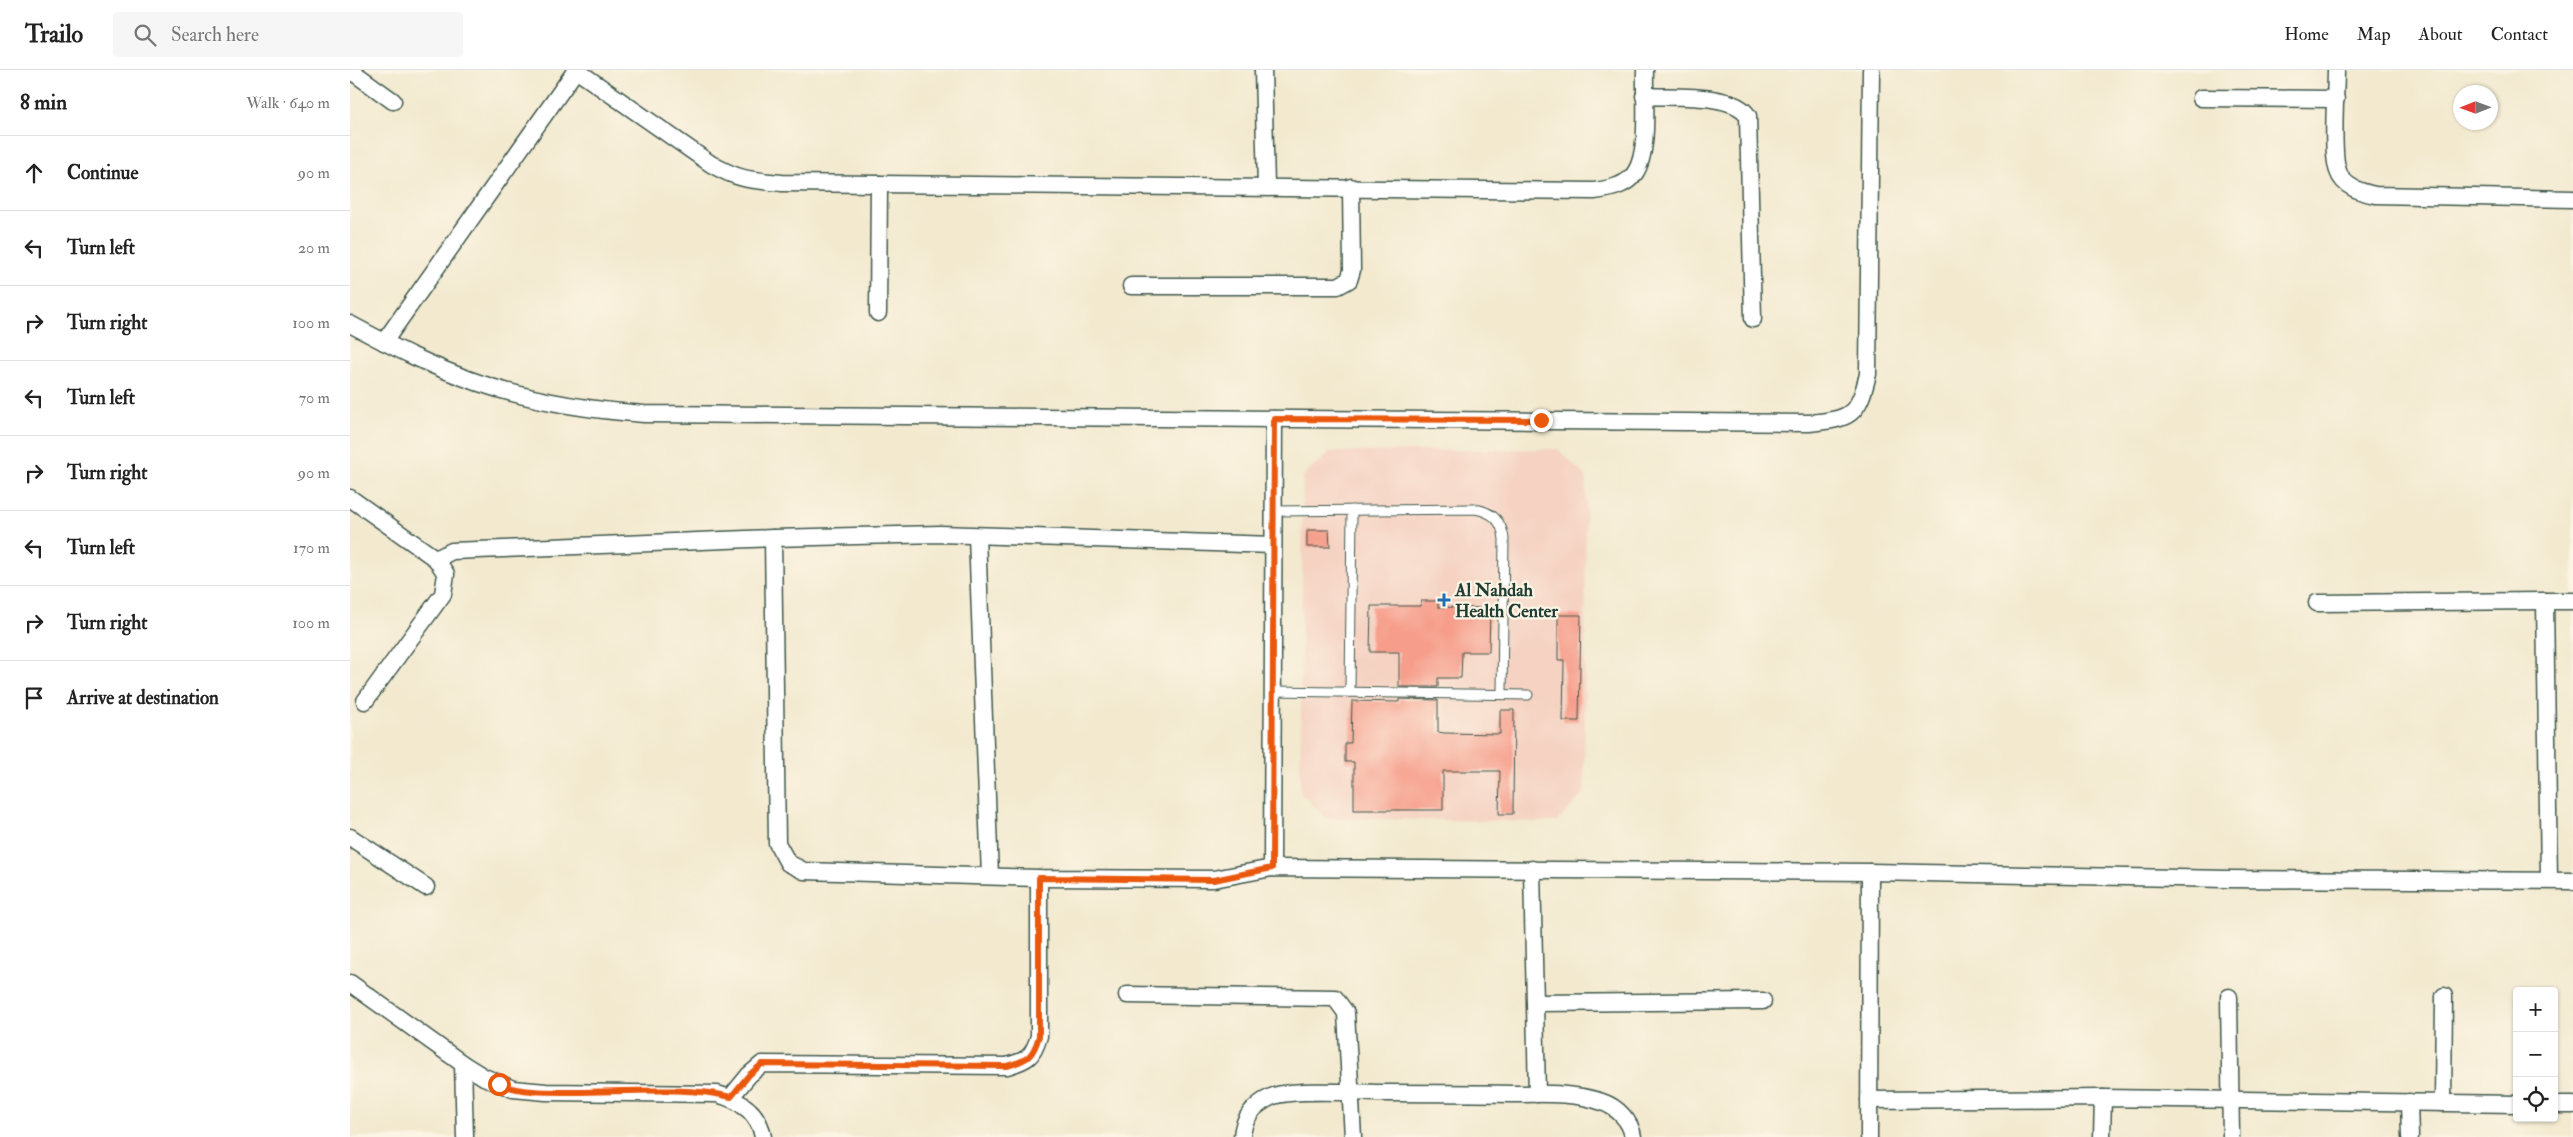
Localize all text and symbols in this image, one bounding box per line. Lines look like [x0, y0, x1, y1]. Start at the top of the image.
search box [113, 12, 463, 57]
text: Trailo [25, 19, 83, 50]
icon: search [131, 21, 159, 49]
text: Search here [171, 23, 259, 47]
text: Home [2284, 23, 2329, 46]
text: Map [2357, 23, 2391, 46]
text: About [2419, 23, 2463, 46]
text: Contact [2491, 23, 2548, 46]
north arrow [2453, 85, 2498, 130]
text: 8 min [20, 89, 67, 116]
text: Walk · 640 m [246, 93, 330, 113]
icon: ahead [20, 159, 48, 187]
text: Continue [67, 161, 138, 185]
text: 90 m [298, 163, 330, 183]
icon: left [20, 234, 48, 262]
text: Turn left [67, 236, 135, 260]
text: 20 m [298, 238, 330, 258]
icon: right [20, 309, 48, 337]
text: Turn right [67, 311, 147, 335]
text: 100 m [292, 313, 330, 333]
icon: left [20, 384, 48, 412]
text: Turn left [67, 386, 135, 410]
text: 70 m [299, 388, 330, 408]
route end [1530, 409, 1553, 432]
icon: right [20, 459, 48, 487]
text: Turn right [67, 461, 147, 485]
text: 90 m [298, 463, 330, 483]
icon: left [20, 534, 48, 562]
text: Turn left [67, 536, 135, 560]
text: 170 m [293, 538, 330, 558]
place label: Al Nahdah Health Center [1454, 579, 1558, 623]
marker: Al Nahdah Health Center [1437, 593, 1451, 607]
icon: right [20, 609, 48, 637]
text: Turn right [67, 611, 147, 635]
text: 100 m [292, 613, 330, 633]
icon: arrive [20, 684, 48, 712]
text: Arrive at destination [67, 686, 219, 710]
map controls [2513, 987, 2558, 1122]
button: + [2513, 987, 2558, 1032]
button: − [2513, 1032, 2558, 1077]
route start [488, 1073, 511, 1096]
button: locate [2513, 1077, 2558, 1122]

